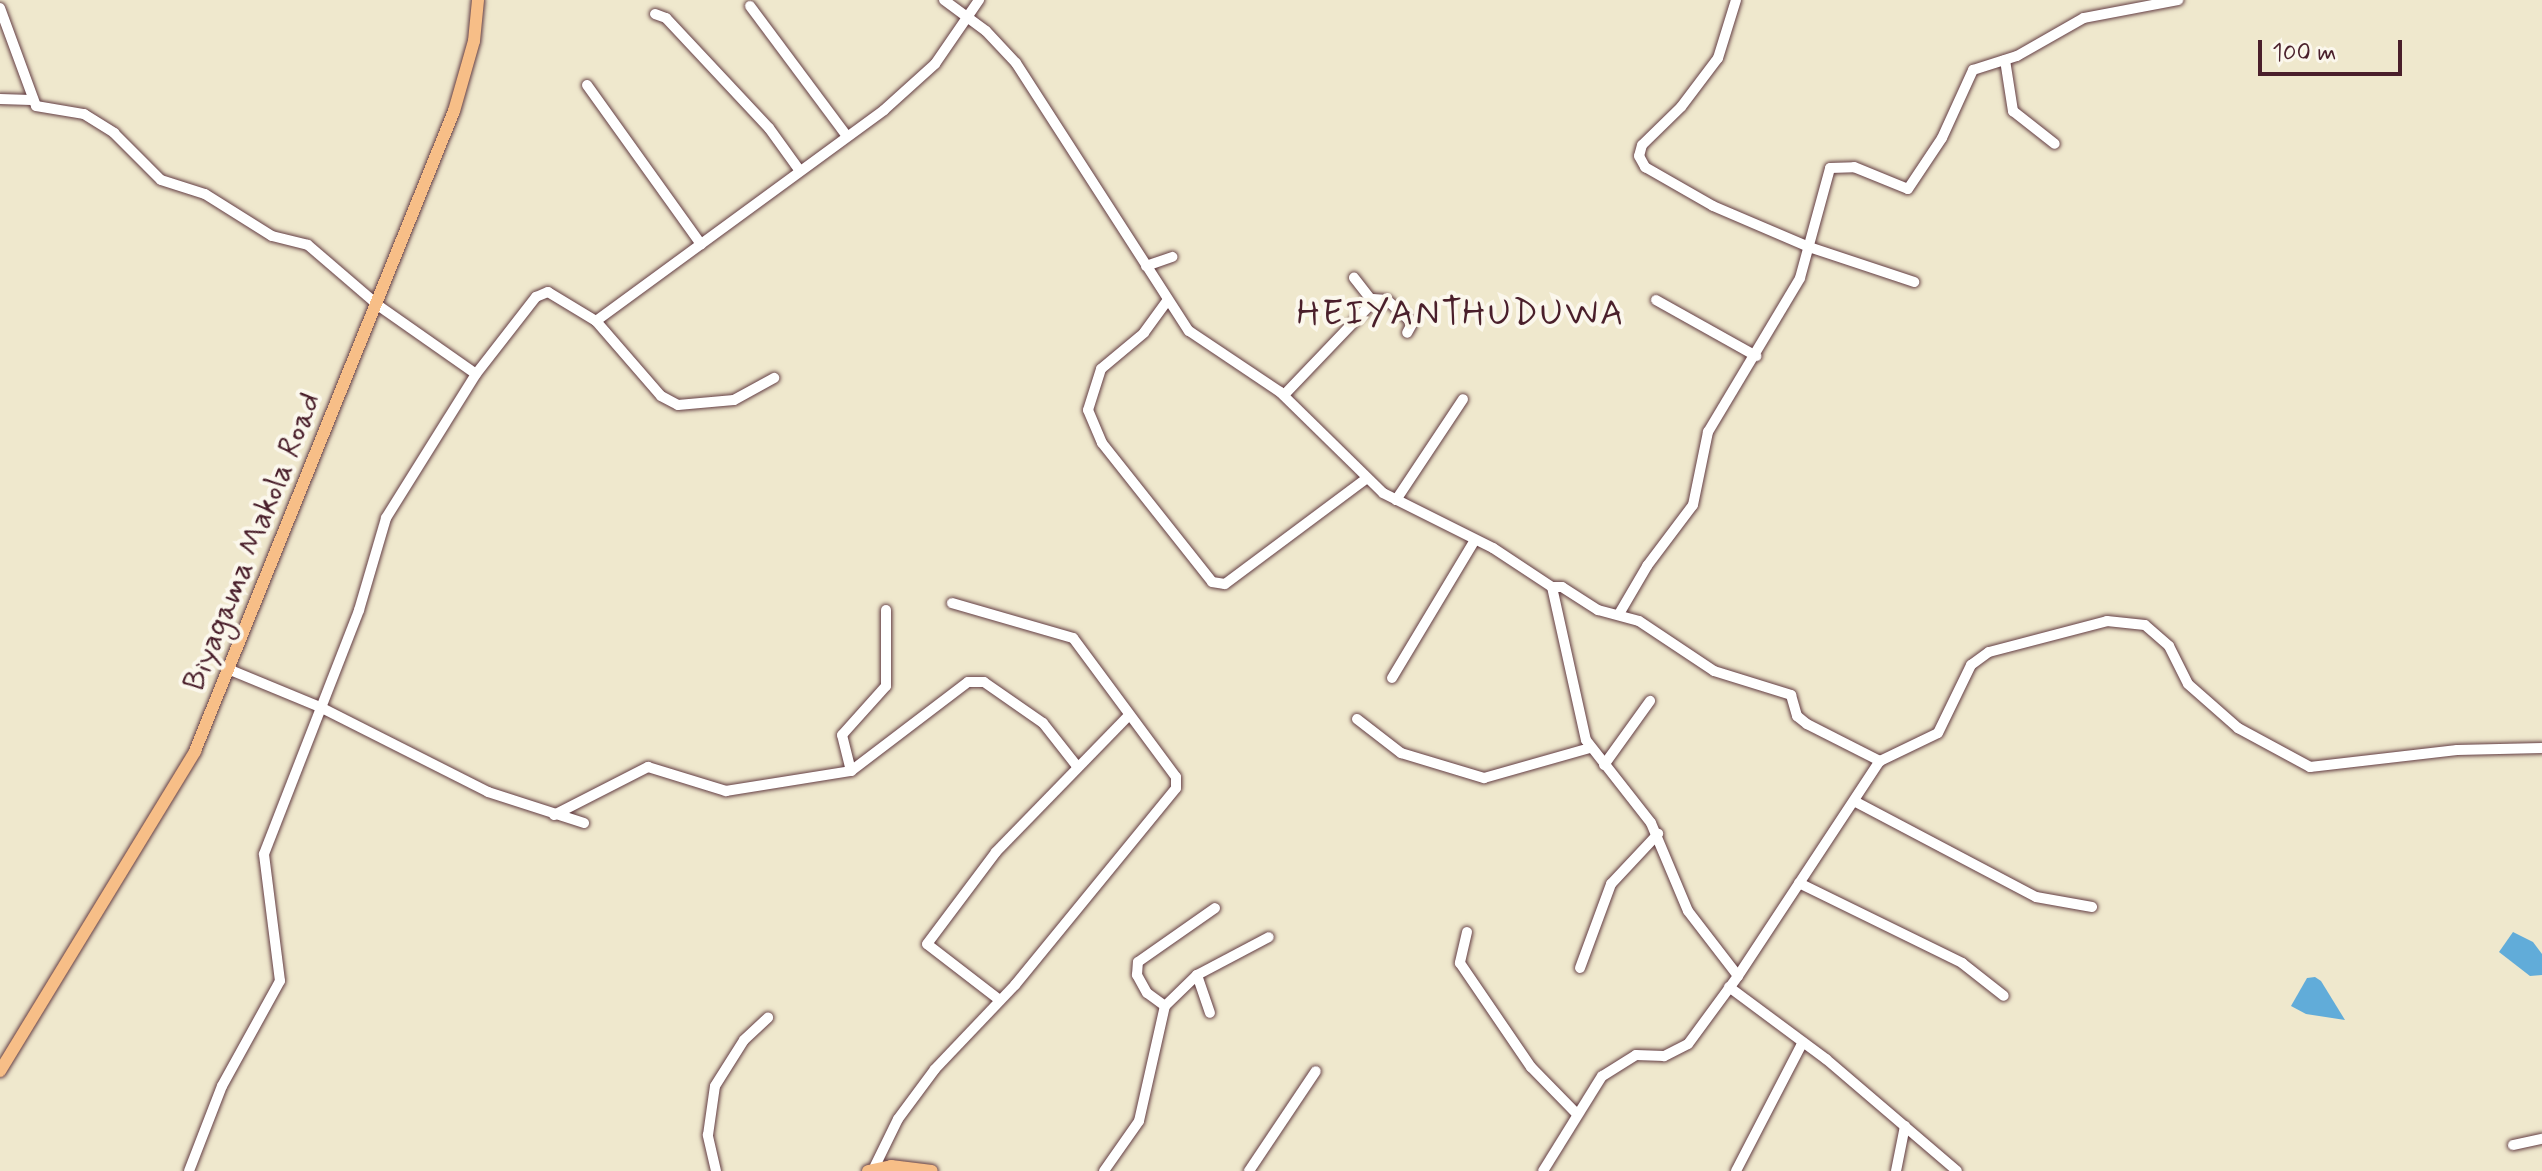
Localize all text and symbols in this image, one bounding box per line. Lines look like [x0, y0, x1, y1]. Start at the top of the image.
scale bar [2262, 24, 2406, 74]
text: 100 m [2272, 38, 2336, 69]
district label: HEIYANTHUDUWA [1299, 293, 1623, 337]
street label: Biyagama Makola Road [175, 387, 331, 697]

